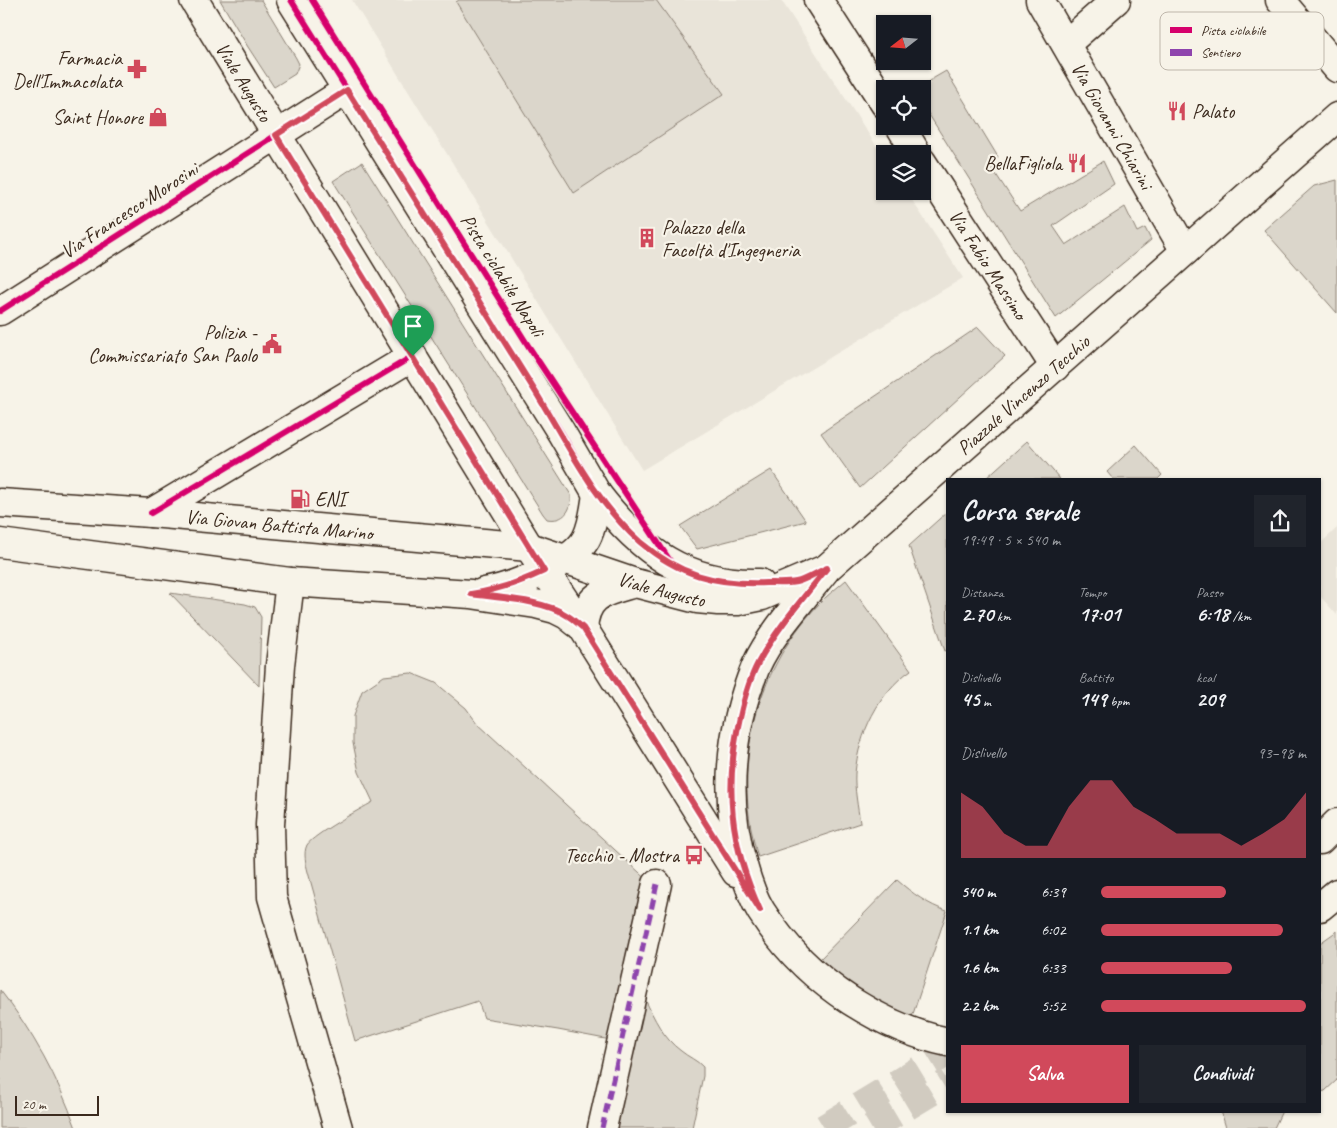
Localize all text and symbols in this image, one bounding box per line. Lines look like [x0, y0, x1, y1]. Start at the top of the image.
legend [1160, 12, 1324, 70]
north arrow [876, 15, 931, 70]
map controls [876, 15, 931, 200]
text: Pista ciclabile [1201, 22, 1267, 39]
street label: Viale Augusto [210, 38, 278, 127]
text: Sentiero [1201, 44, 1241, 61]
place label: Farmacia Dell'Immacolata [13, 46, 123, 94]
pharmacy icon: Farmacia Dell'Immacolata [126, 58, 148, 80]
street label: Via Giovanni Chiarini [1066, 58, 1160, 196]
button: locate [876, 80, 931, 135]
place label: Palato [1192, 99, 1235, 124]
restaurant icon: Palato [1166, 100, 1188, 122]
place label: Saint Honore [52, 105, 144, 130]
shop icon: Saint Honore [147, 106, 169, 128]
button: layers [876, 145, 931, 200]
place label: BellaFigliola [984, 151, 1064, 176]
restaurant icon: BellaFigliola [1066, 152, 1088, 174]
street label: Via Francesco Morosini [56, 156, 204, 264]
street label: Via Fabio Massimo [943, 205, 1034, 326]
street label: Pista ciclabile Napoli [455, 209, 551, 343]
place label: Palazzo della Facoltà d'Ingegneria [662, 215, 801, 263]
building icon: Palazzo della Facoltà d'Ingegneria [636, 227, 658, 249]
pin [392, 305, 434, 356]
icon: arrive [399, 312, 427, 340]
place label: Polizia - Commissariato San Paolo [88, 320, 258, 368]
street label: Piazzale Vincenzo Tecchio [952, 329, 1096, 460]
public building icon: Polizia - Commissariato San Paolo [261, 333, 283, 355]
place label: ENI [315, 487, 350, 512]
fuel station icon: ENI [289, 488, 311, 510]
text: Corsa serale [961, 493, 1079, 528]
button: share [1254, 495, 1306, 547]
street label: Via Giovan Battista Marino [185, 504, 376, 546]
text: 19:49 · 5 × 540 m [961, 530, 1060, 550]
street label: Viale Augusto [615, 566, 707, 613]
text: Distanza [961, 584, 1003, 601]
text: Tempo [1079, 584, 1106, 601]
text: Passo [1196, 584, 1223, 601]
text: 2.70 [961, 601, 993, 627]
text: 17:01 [1079, 601, 1121, 627]
text: 6:18 [1196, 601, 1229, 627]
text: km [993, 608, 1011, 625]
text: /km [1229, 608, 1251, 625]
text: Dislivello [961, 669, 1001, 686]
text: Battito [1079, 669, 1114, 686]
text: kcal [1196, 669, 1215, 686]
text: 45 [961, 686, 980, 712]
text: 149 [1079, 686, 1107, 712]
text: 209 [1196, 686, 1224, 712]
text: m [980, 693, 991, 710]
text: bpm [1107, 693, 1129, 710]
text: Dislivello [961, 743, 1006, 763]
text: 93–98 m [1257, 743, 1306, 763]
place label: Tecchio - Mostra [565, 843, 681, 868]
bus stop icon: Tecchio - Mostra [683, 844, 705, 866]
text: 540 m [961, 882, 995, 902]
text: 6:39 [1041, 882, 1066, 902]
text: 1.1 km [961, 920, 998, 940]
text: 6:02 [1041, 920, 1066, 940]
text: 1.6 km [961, 958, 999, 978]
text: 6:33 [1041, 958, 1066, 978]
text: 2.2 km [961, 996, 998, 1016]
text: 5:52 [1041, 996, 1066, 1016]
button: Salva [961, 1045, 1129, 1103]
button: Condividi [1139, 1045, 1306, 1103]
scale bar [15, 1093, 99, 1116]
text: 20 m [22, 1096, 46, 1113]

